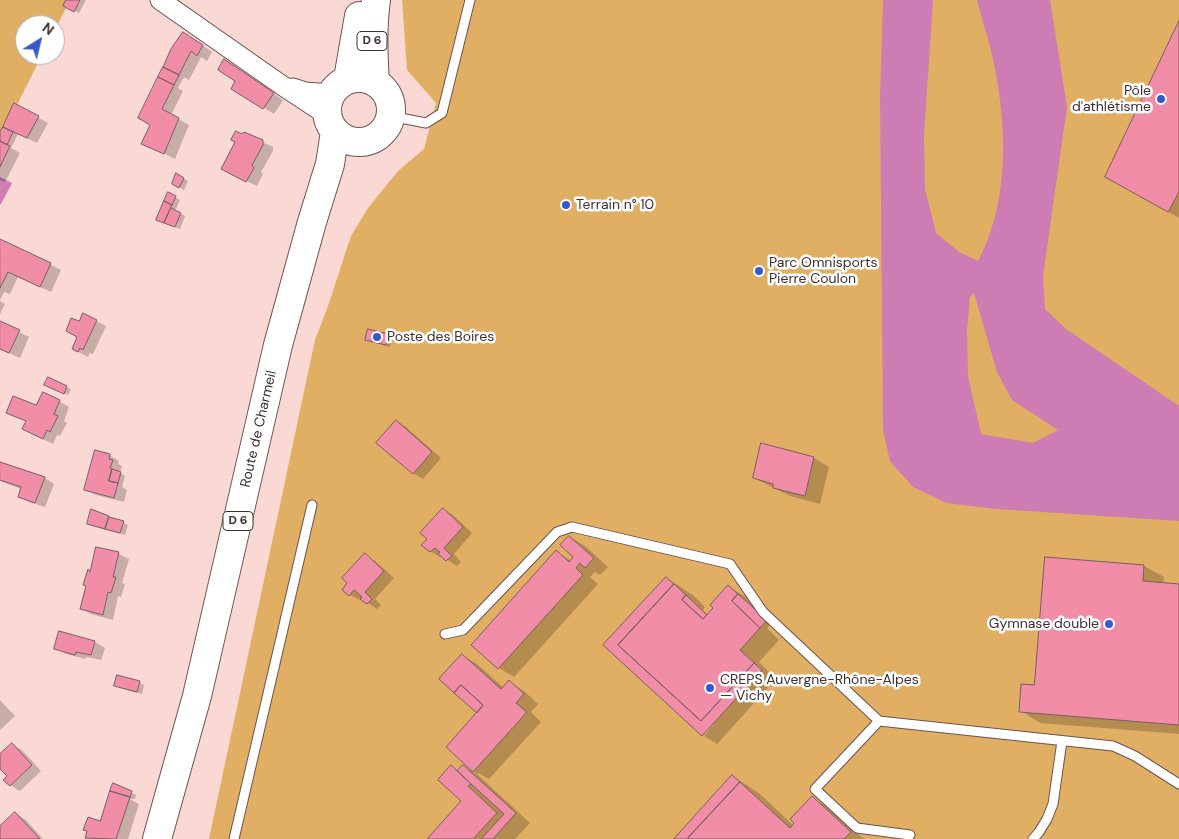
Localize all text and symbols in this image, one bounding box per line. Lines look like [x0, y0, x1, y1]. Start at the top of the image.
north arrow [15, 15, 65, 65]
text: N [39, 18, 58, 39]
road number: D 6 [357, 31, 387, 50]
place label: Pôle d'athlétisme [1072, 83, 1151, 115]
marker: Pôle d'athlétisme [1155, 93, 1167, 105]
place label: Terrain n° 10 [576, 197, 654, 213]
marker: Terrain n° 10 [560, 199, 572, 211]
place label: Parc Omnisports Pierre Coulon [769, 255, 878, 288]
marker: Parc Omnisports Pierre Coulon [753, 265, 765, 277]
place label: Poste des Boires [387, 329, 494, 345]
marker: Poste des Boires [371, 331, 383, 343]
street label: Route de Charmeil [237, 369, 281, 489]
road number: D 6 [223, 512, 253, 530]
place label: Gymnase double [989, 616, 1099, 632]
marker: Gymnase double [1103, 618, 1115, 630]
place label: CREPS Auvergne-Rhône-Alpes — Vichy [720, 672, 919, 704]
marker: CREPS Auvergne-Rhône-Alpes — Vichy [704, 682, 716, 694]

